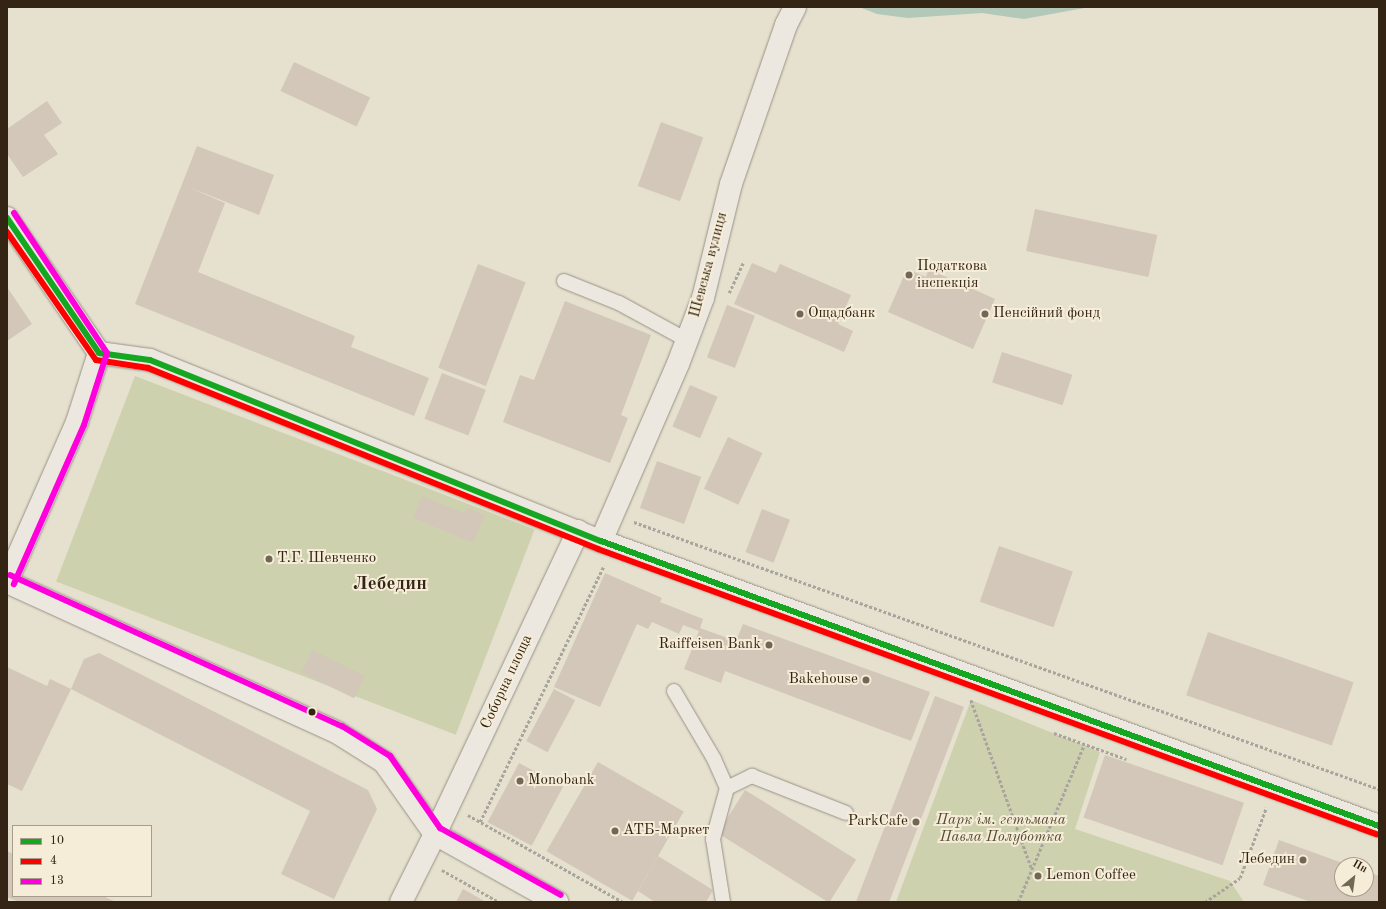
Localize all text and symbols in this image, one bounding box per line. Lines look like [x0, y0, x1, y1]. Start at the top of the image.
street label: Шевська вулиця [686, 210, 732, 320]
place label: Податкова інспекція [917, 257, 987, 292]
marker: Податкова інспекція [904, 270, 914, 280]
place label: Ощадбанк [808, 305, 875, 323]
place label: Пенсійний фонд [993, 305, 1100, 323]
marker: Ощадбанк [795, 309, 805, 319]
marker: Пенсійний фонд [980, 309, 990, 319]
place label: Т.Г. Шевченко [277, 550, 376, 568]
marker: Т.Г. Шевченко [264, 554, 274, 564]
district label: Лебедин [353, 574, 427, 596]
street label: Соборна площа [477, 632, 537, 732]
place label: Raiffeisen Bank [659, 636, 761, 654]
marker: Raiffeisen Bank [764, 640, 774, 650]
place label: Bakehouse [789, 671, 858, 689]
marker: Bakehouse [861, 675, 871, 685]
unlabelled marker [307, 707, 317, 717]
place label: Monobank [528, 772, 595, 790]
marker: Monobank [515, 776, 525, 786]
park label: Парк ім. гетьмана Павла Полуботка [936, 811, 1066, 846]
place label: ParkCafe [848, 813, 908, 831]
marker: ParkCafe [911, 817, 921, 827]
place label: АТБ-Маркет [623, 822, 709, 840]
legend [12, 825, 152, 897]
marker: АТБ-Маркет [610, 826, 620, 836]
text: 10 [50, 835, 64, 847]
place label: Лебедин [1238, 851, 1295, 869]
text: 4 [50, 855, 57, 867]
marker: Лебедин [1298, 855, 1308, 865]
north arrow [1334, 857, 1374, 897]
text: Пн [1350, 858, 1369, 875]
place label: Lemon Coffee [1046, 867, 1136, 885]
marker: Lemon Coffee [1033, 871, 1043, 881]
text: 13 [50, 875, 64, 887]

